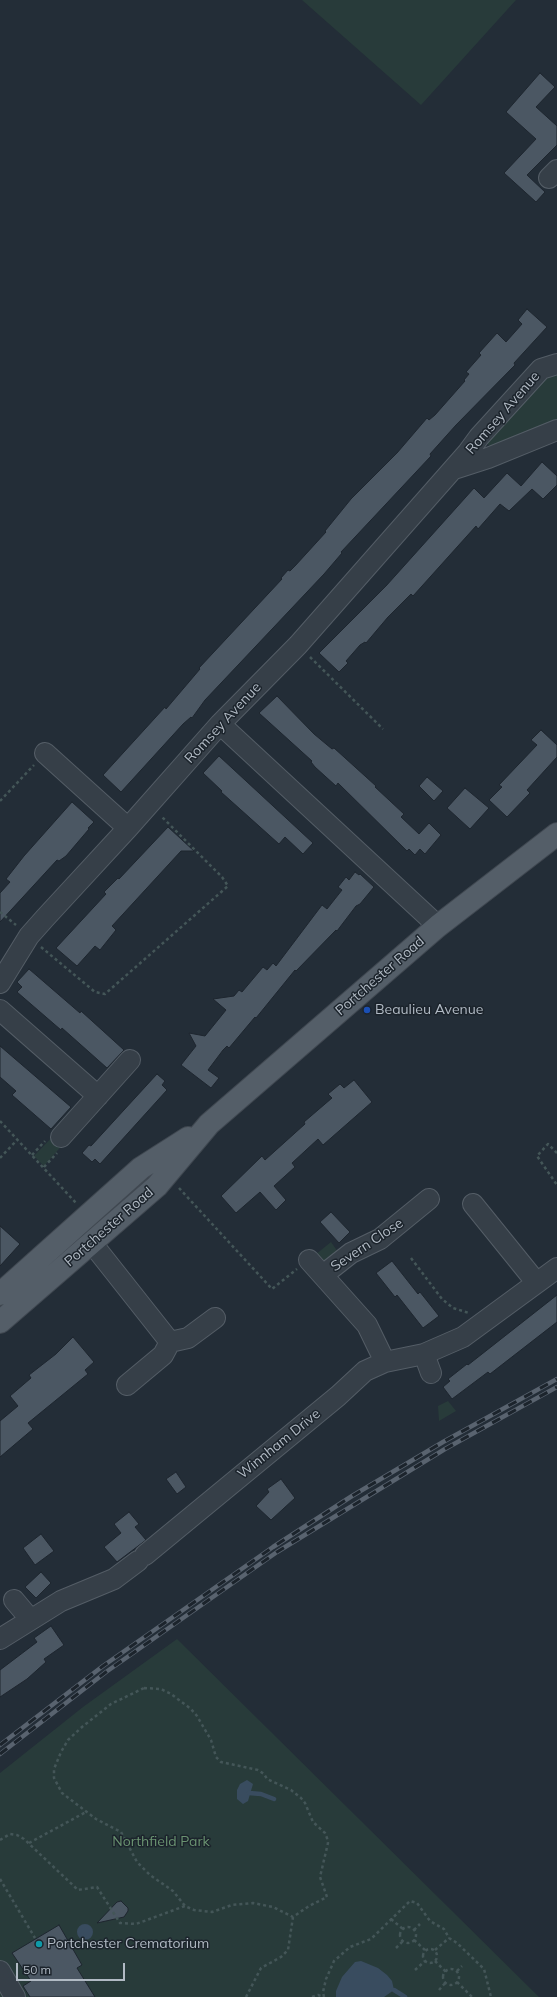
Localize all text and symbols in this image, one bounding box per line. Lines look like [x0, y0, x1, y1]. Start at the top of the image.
street label: Romsey Avenue [463, 368, 543, 458]
street label: Romsey Avenue [181, 679, 265, 767]
street label: Portchester Road [332, 933, 428, 1019]
place label: Beaulieu Avenue [375, 1002, 483, 1018]
marker: Beaulieu Avenue [362, 1005, 372, 1015]
street label: Portchester Road [61, 1184, 157, 1270]
street label: Severn Close [328, 1215, 406, 1275]
street label: Winnham Drive [234, 1405, 324, 1483]
park label: Northfield Park [112, 1834, 210, 1850]
place label: Portchester Crematorium [47, 1936, 209, 1952]
marker: Portchester Crematorium [34, 1939, 44, 1949]
scale bar [18, 1955, 127, 1981]
text: 50 m [23, 1962, 51, 1977]

